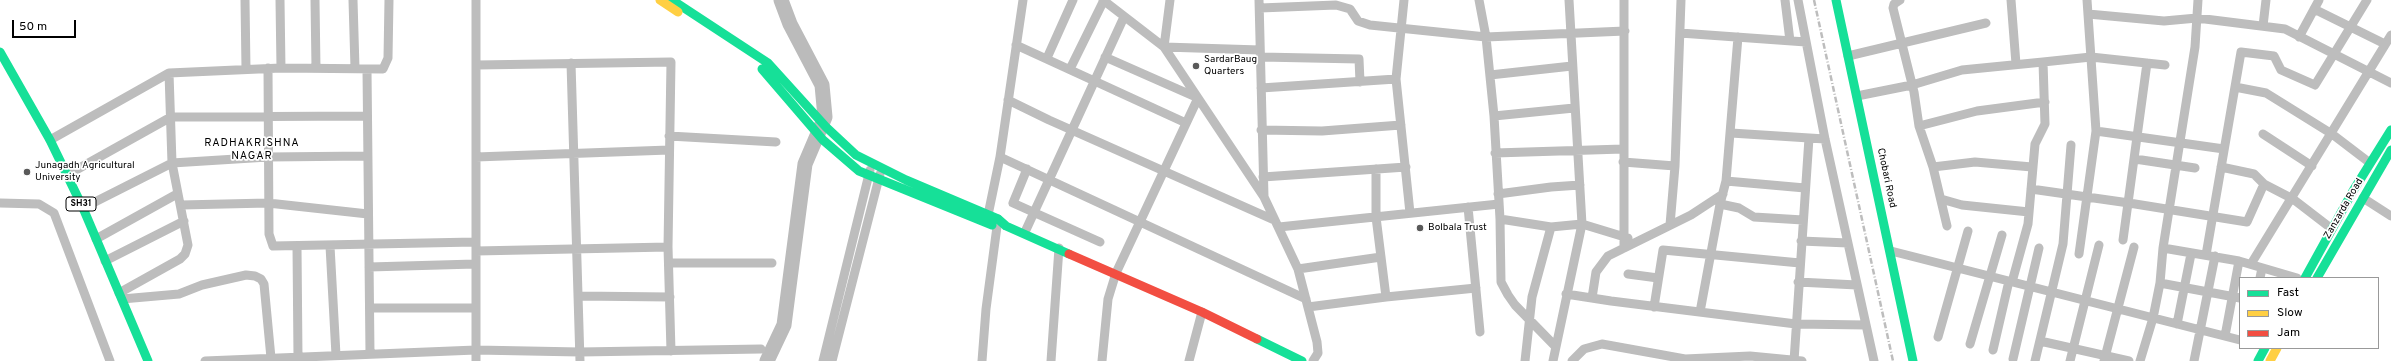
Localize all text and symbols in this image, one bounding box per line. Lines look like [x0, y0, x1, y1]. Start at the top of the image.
scale bar [14, 12, 78, 38]
text: 50 m [19, 19, 47, 35]
place label: SardarBaug Quarters [1204, 54, 1257, 78]
marker: SardarBaug Quarters [1191, 61, 1201, 71]
district label: RADHAKRISHNA NAGAR [204, 137, 300, 163]
street label: Chobari Road [1874, 147, 1898, 209]
place label: Junagadh Agricultural University [35, 160, 135, 184]
marker: Junagadh Agricultural University [22, 167, 32, 177]
street label: Zanzarda Road [2322, 177, 2366, 241]
road number: SH31 [66, 197, 96, 211]
place label: Bolbala Trust [1428, 222, 1487, 234]
marker: Bolbala Trust [1415, 223, 1425, 233]
legend [2239, 277, 2379, 349]
text: Fast [2277, 285, 2299, 301]
text: Slow [2277, 305, 2303, 321]
text: Jam [2277, 325, 2300, 341]

